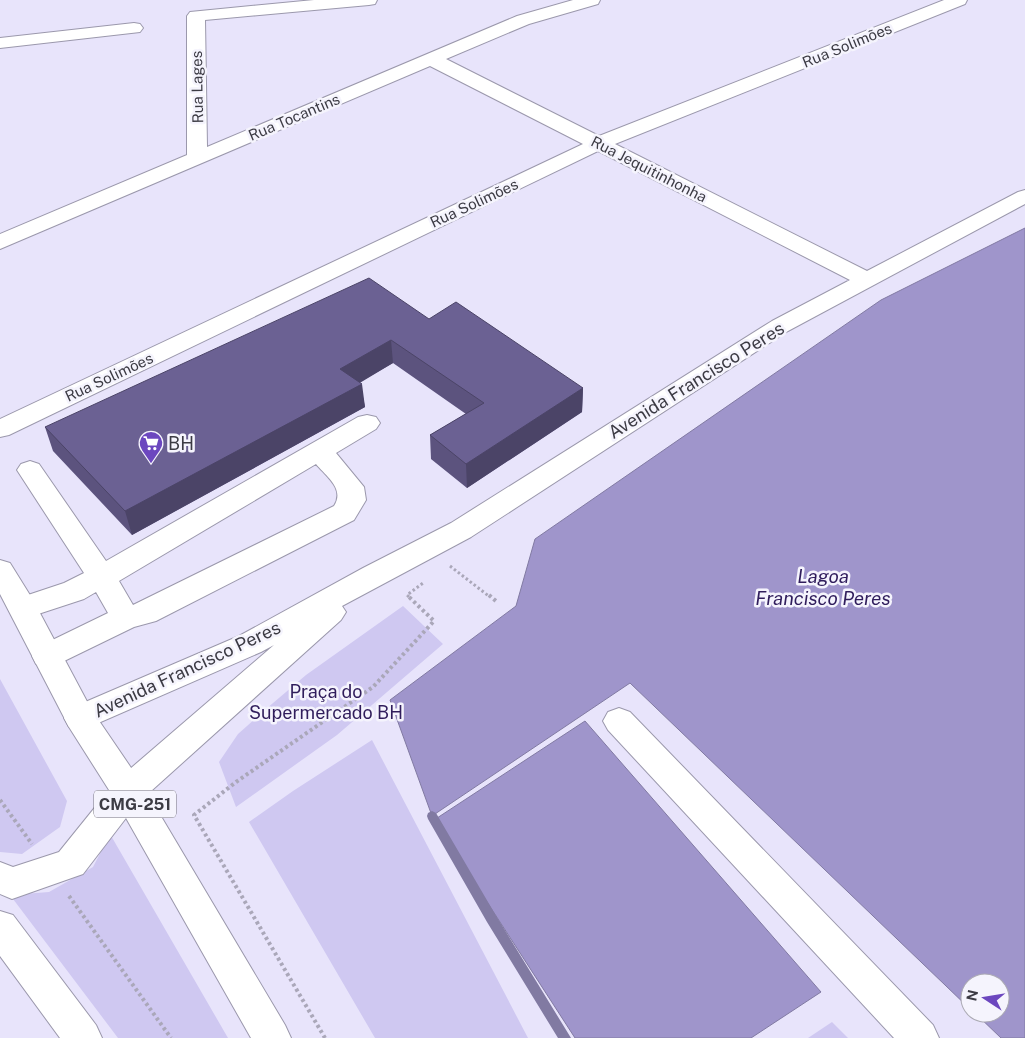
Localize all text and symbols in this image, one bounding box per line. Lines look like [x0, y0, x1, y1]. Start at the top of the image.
street label: Rua Solimões [800, 19, 894, 71]
street label: Rua Lages [188, 51, 206, 123]
street label: Rua Tocantins [246, 90, 342, 144]
street label: Rua Jequitinhonha [588, 132, 710, 206]
street label: Rua Solimões [427, 175, 521, 231]
street label: Avenida Francisco Peres [604, 317, 788, 443]
street label: Rua Solimões [62, 349, 156, 405]
supermarket icon: BH [138, 430, 164, 464]
place label: BH [168, 433, 194, 454]
water label: Lagoa Francisco Peres [755, 565, 891, 609]
street label: Avenida Francisco Peres [90, 616, 284, 722]
park label: Praça do Supermercado BH [249, 681, 403, 723]
road number: CMG-251 [94, 791, 176, 818]
north arrow [960, 973, 1010, 1023]
text: N [963, 988, 981, 1002]

